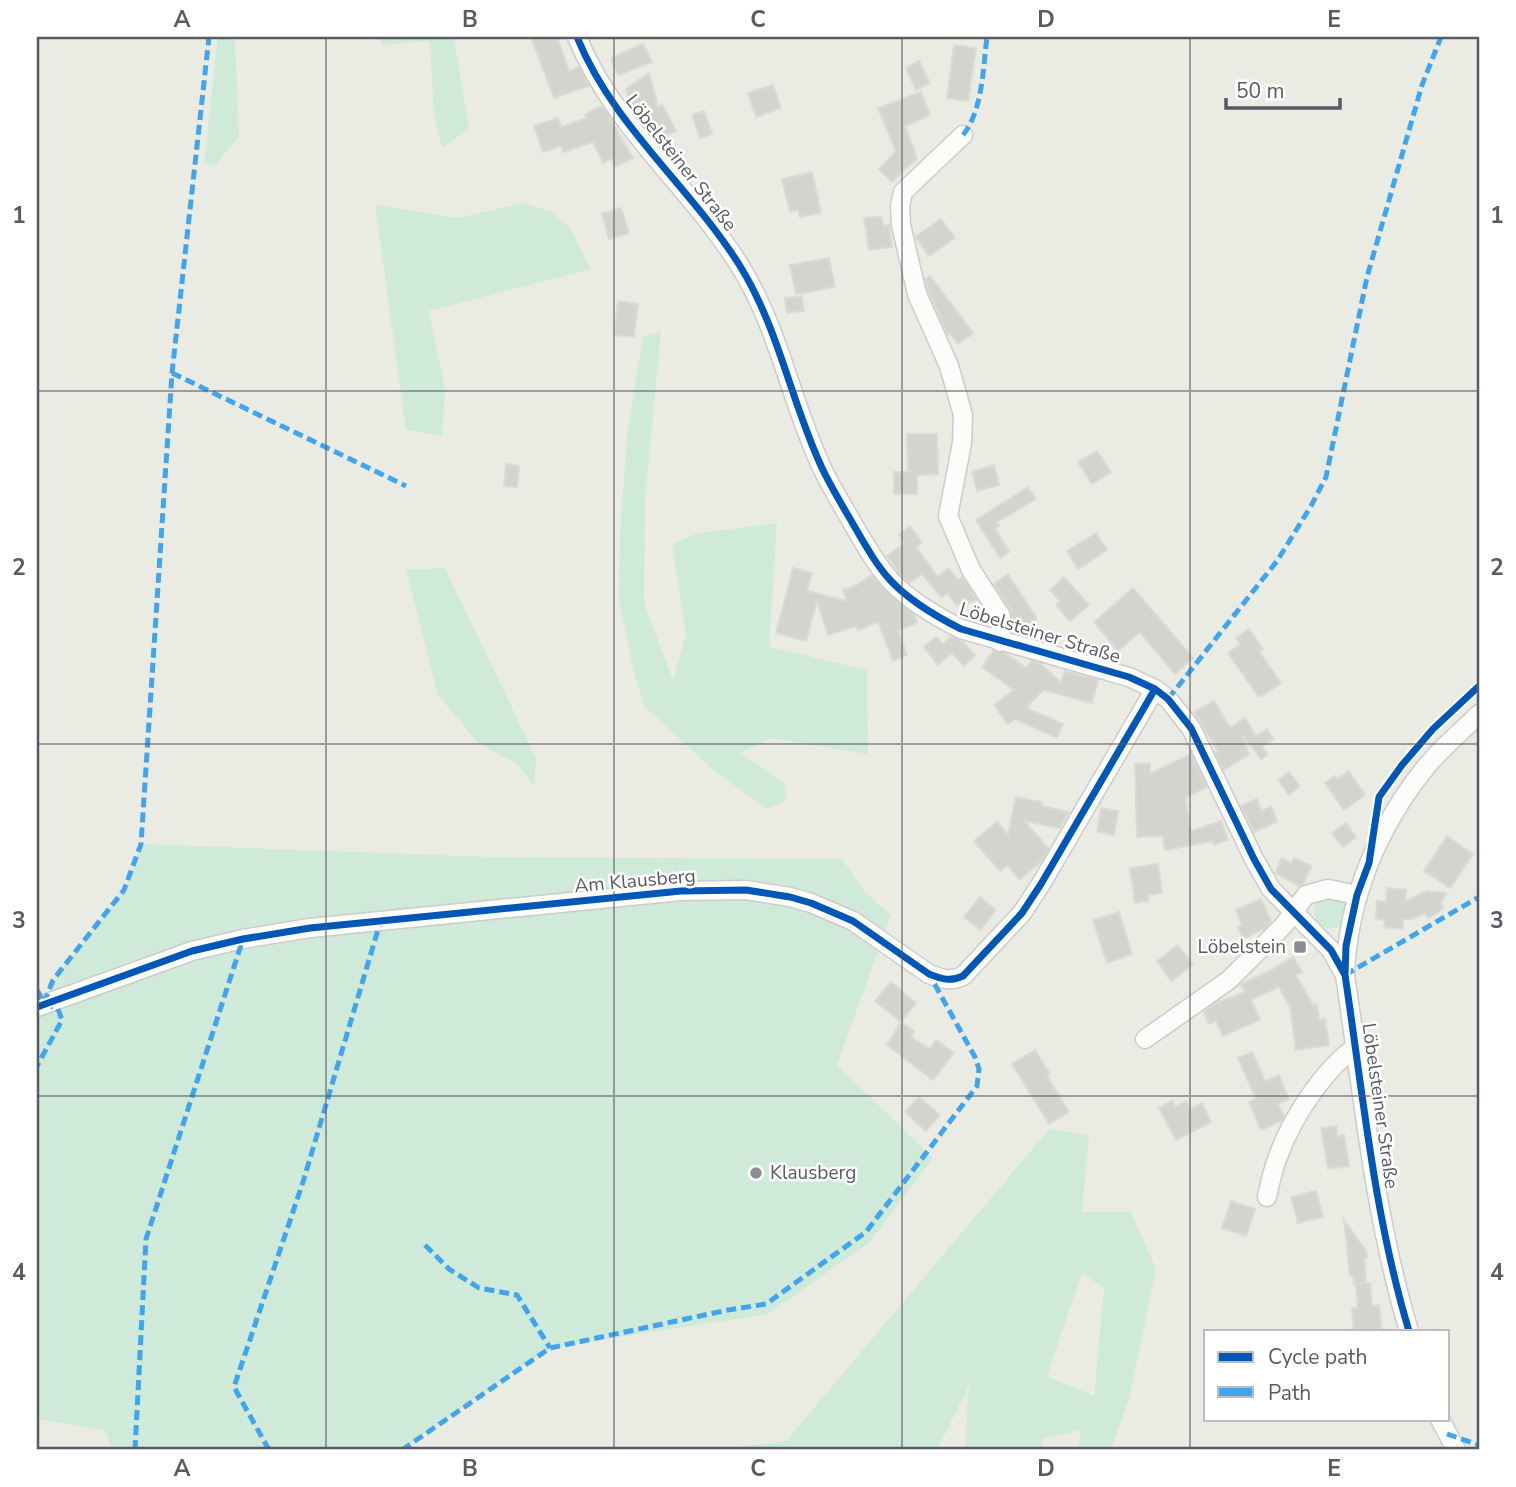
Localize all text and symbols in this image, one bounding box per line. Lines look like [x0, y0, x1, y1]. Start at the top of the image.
text: A [173, 4, 191, 35]
text: B [462, 4, 478, 35]
text: C [750, 4, 766, 35]
text: D [1037, 4, 1055, 35]
text: E [1327, 4, 1341, 35]
scale bar [1226, 66, 1339, 110]
text: 50 m [1236, 77, 1285, 105]
street label: Löbelsteiner Straße [619, 89, 743, 237]
text: 1 [12, 200, 26, 231]
text: 1 [1490, 200, 1504, 231]
text: 2 [12, 552, 26, 583]
text: 2 [1490, 552, 1504, 583]
street label: Löbelsteiner Straße [956, 596, 1124, 670]
street label: Am Klausberg [573, 863, 697, 899]
text: 3 [12, 905, 26, 936]
text: 3 [1490, 905, 1504, 936]
place label: Löbelstein [1198, 934, 1286, 960]
marker: Löbelstein [1292, 939, 1308, 955]
street label: Löbelsteiner Straße [1356, 1021, 1404, 1191]
place label: Klausberg [770, 1160, 856, 1186]
marker: Klausberg [748, 1165, 764, 1181]
text: 4 [12, 1257, 26, 1288]
text: 4 [1490, 1257, 1504, 1288]
legend [1204, 1330, 1450, 1420]
text: Cycle path [1268, 1343, 1367, 1371]
text: Path [1268, 1379, 1311, 1407]
text: A [173, 1453, 191, 1484]
text: B [462, 1453, 478, 1484]
text: C [750, 1453, 766, 1484]
text: D [1037, 1453, 1055, 1484]
text: E [1327, 1453, 1341, 1484]

